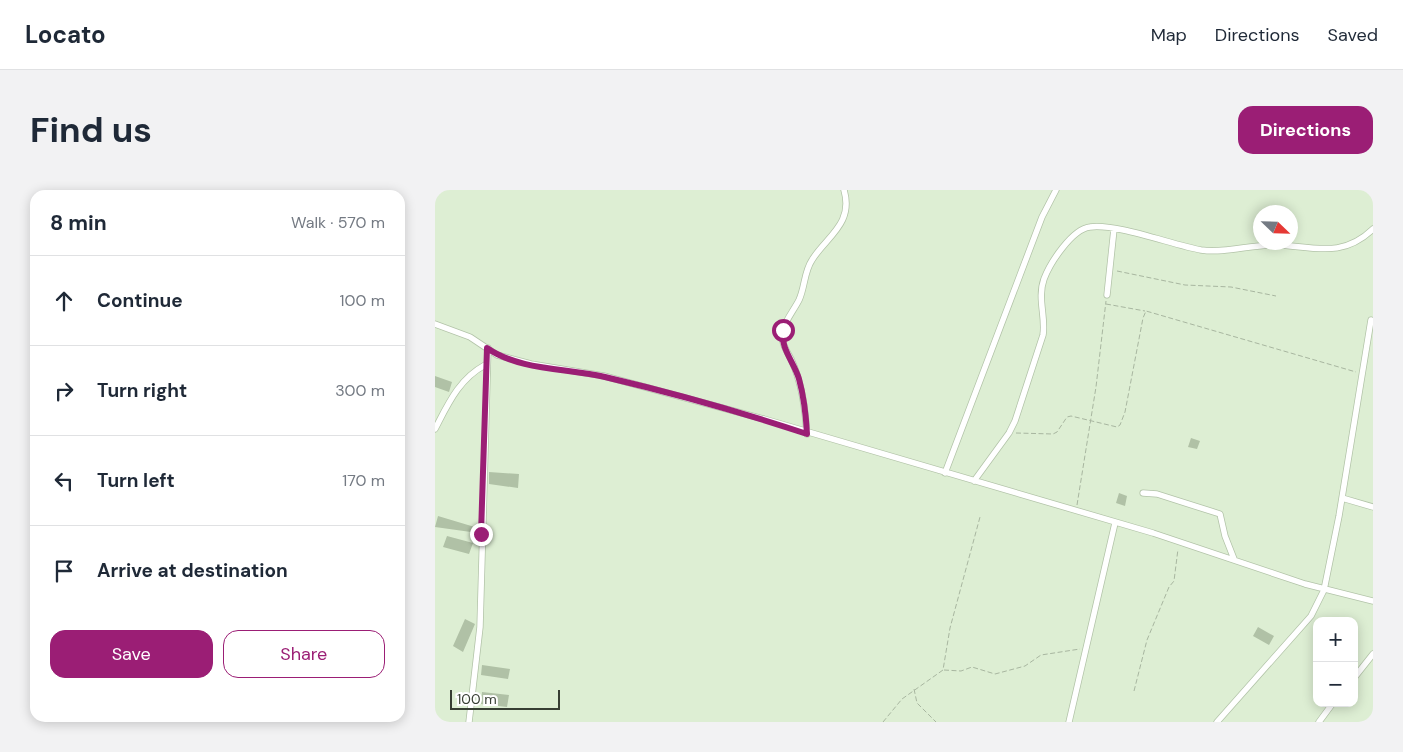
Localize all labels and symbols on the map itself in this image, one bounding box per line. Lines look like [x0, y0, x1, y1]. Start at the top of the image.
north arrow [1253, 205, 1298, 250]
route start [772, 319, 795, 342]
route end [470, 523, 493, 546]
scale bar [450, 687, 560, 710]

